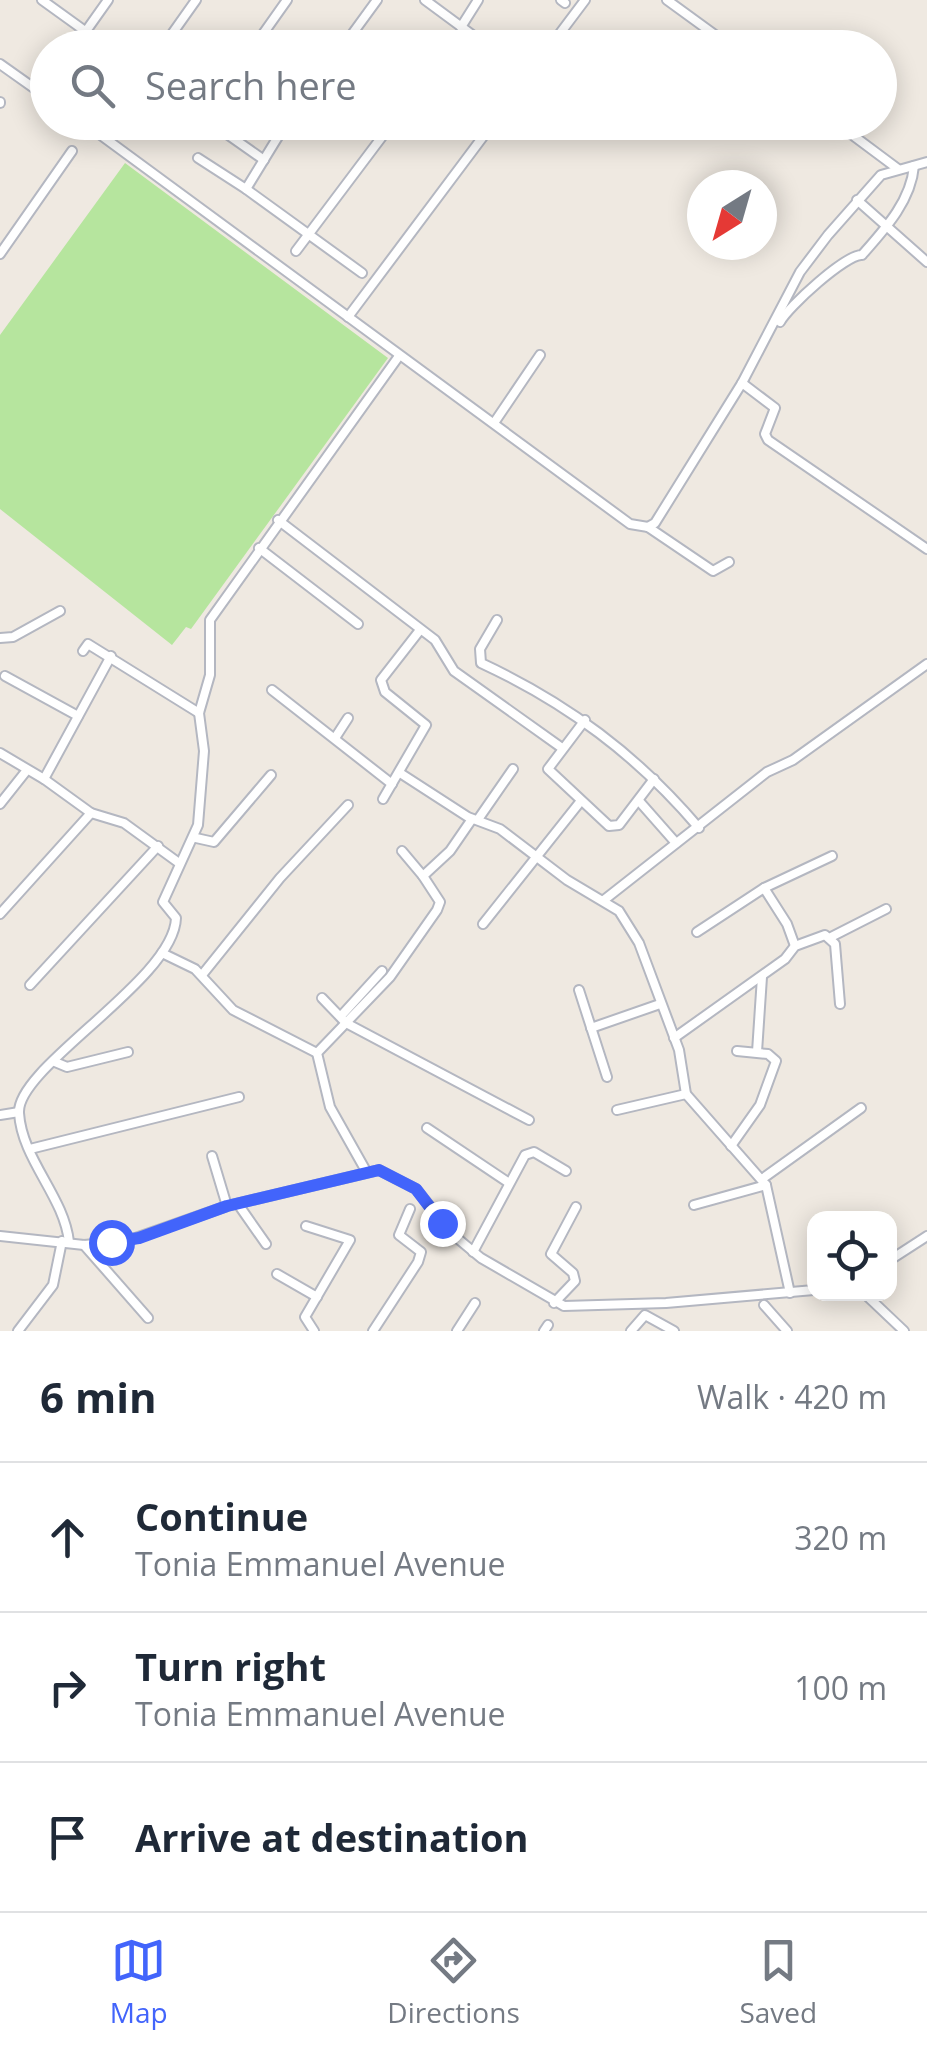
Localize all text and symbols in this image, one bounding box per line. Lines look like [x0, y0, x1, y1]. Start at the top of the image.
search box [30, 30, 897, 140]
icon: search [65, 58, 120, 113]
text: Search here [145, 59, 357, 111]
north arrow [687, 170, 777, 260]
route end [420, 1201, 466, 1247]
map controls [807, 1211, 897, 1301]
button: locate [807, 1211, 897, 1301]
route start [89, 1220, 135, 1266]
text: 6 min [40, 1368, 157, 1425]
text: Walk · 420 m [697, 1375, 887, 1418]
text: Continue [135, 1490, 308, 1542]
icon: ahead [40, 1510, 95, 1565]
text: 320 m [794, 1516, 887, 1559]
text: Tonia Emmanuel Avenue [135, 1542, 506, 1585]
text: Turn right [135, 1640, 326, 1692]
icon: right [40, 1660, 95, 1715]
text: 100 m [794, 1666, 887, 1709]
text: Tonia Emmanuel Avenue [135, 1692, 506, 1735]
icon: arrive [40, 1810, 95, 1865]
text: Arrive at destination [135, 1811, 529, 1863]
tab: Map [110, 1933, 168, 2031]
tab: Directions [387, 1933, 520, 2031]
tab: Saved [739, 1933, 817, 2031]

